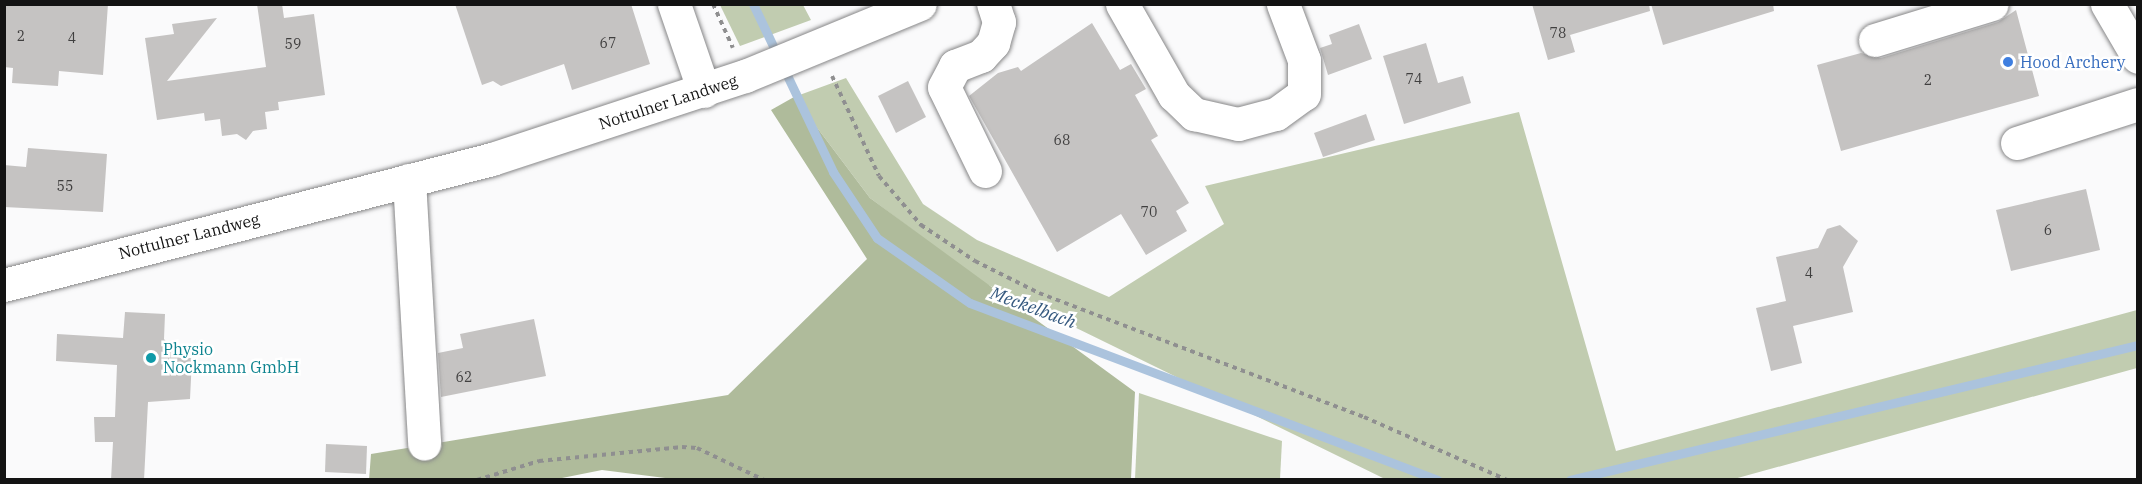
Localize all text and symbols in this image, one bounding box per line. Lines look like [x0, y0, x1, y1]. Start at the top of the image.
house number: 78 [1550, 25, 1566, 41]
house number: 2 [17, 28, 25, 44]
house number: 4 [68, 30, 76, 46]
house number: 67 [600, 35, 616, 51]
house number: 59 [285, 36, 301, 52]
place label: Hood Archery [2020, 52, 2125, 72]
marker: Hood Archery [2001, 55, 2015, 69]
street label: Nottulner Landweg [596, 71, 740, 133]
house number: 74 [1406, 71, 1422, 87]
house number: 2 [1924, 72, 1932, 88]
house number: 68 [1054, 132, 1070, 148]
house number: 55 [57, 178, 73, 194]
house number: 70 [1141, 204, 1157, 220]
street label: Nottulner Landweg [117, 209, 261, 263]
house number: 6 [2044, 222, 2052, 238]
house number: 4 [1805, 265, 1813, 281]
water label: Meckelbach [987, 283, 1079, 333]
place label: Physio Nockmann GmbH [163, 339, 299, 377]
marker: Physio Nockmann GmbH [144, 351, 158, 365]
house number: 62 [456, 369, 472, 385]

